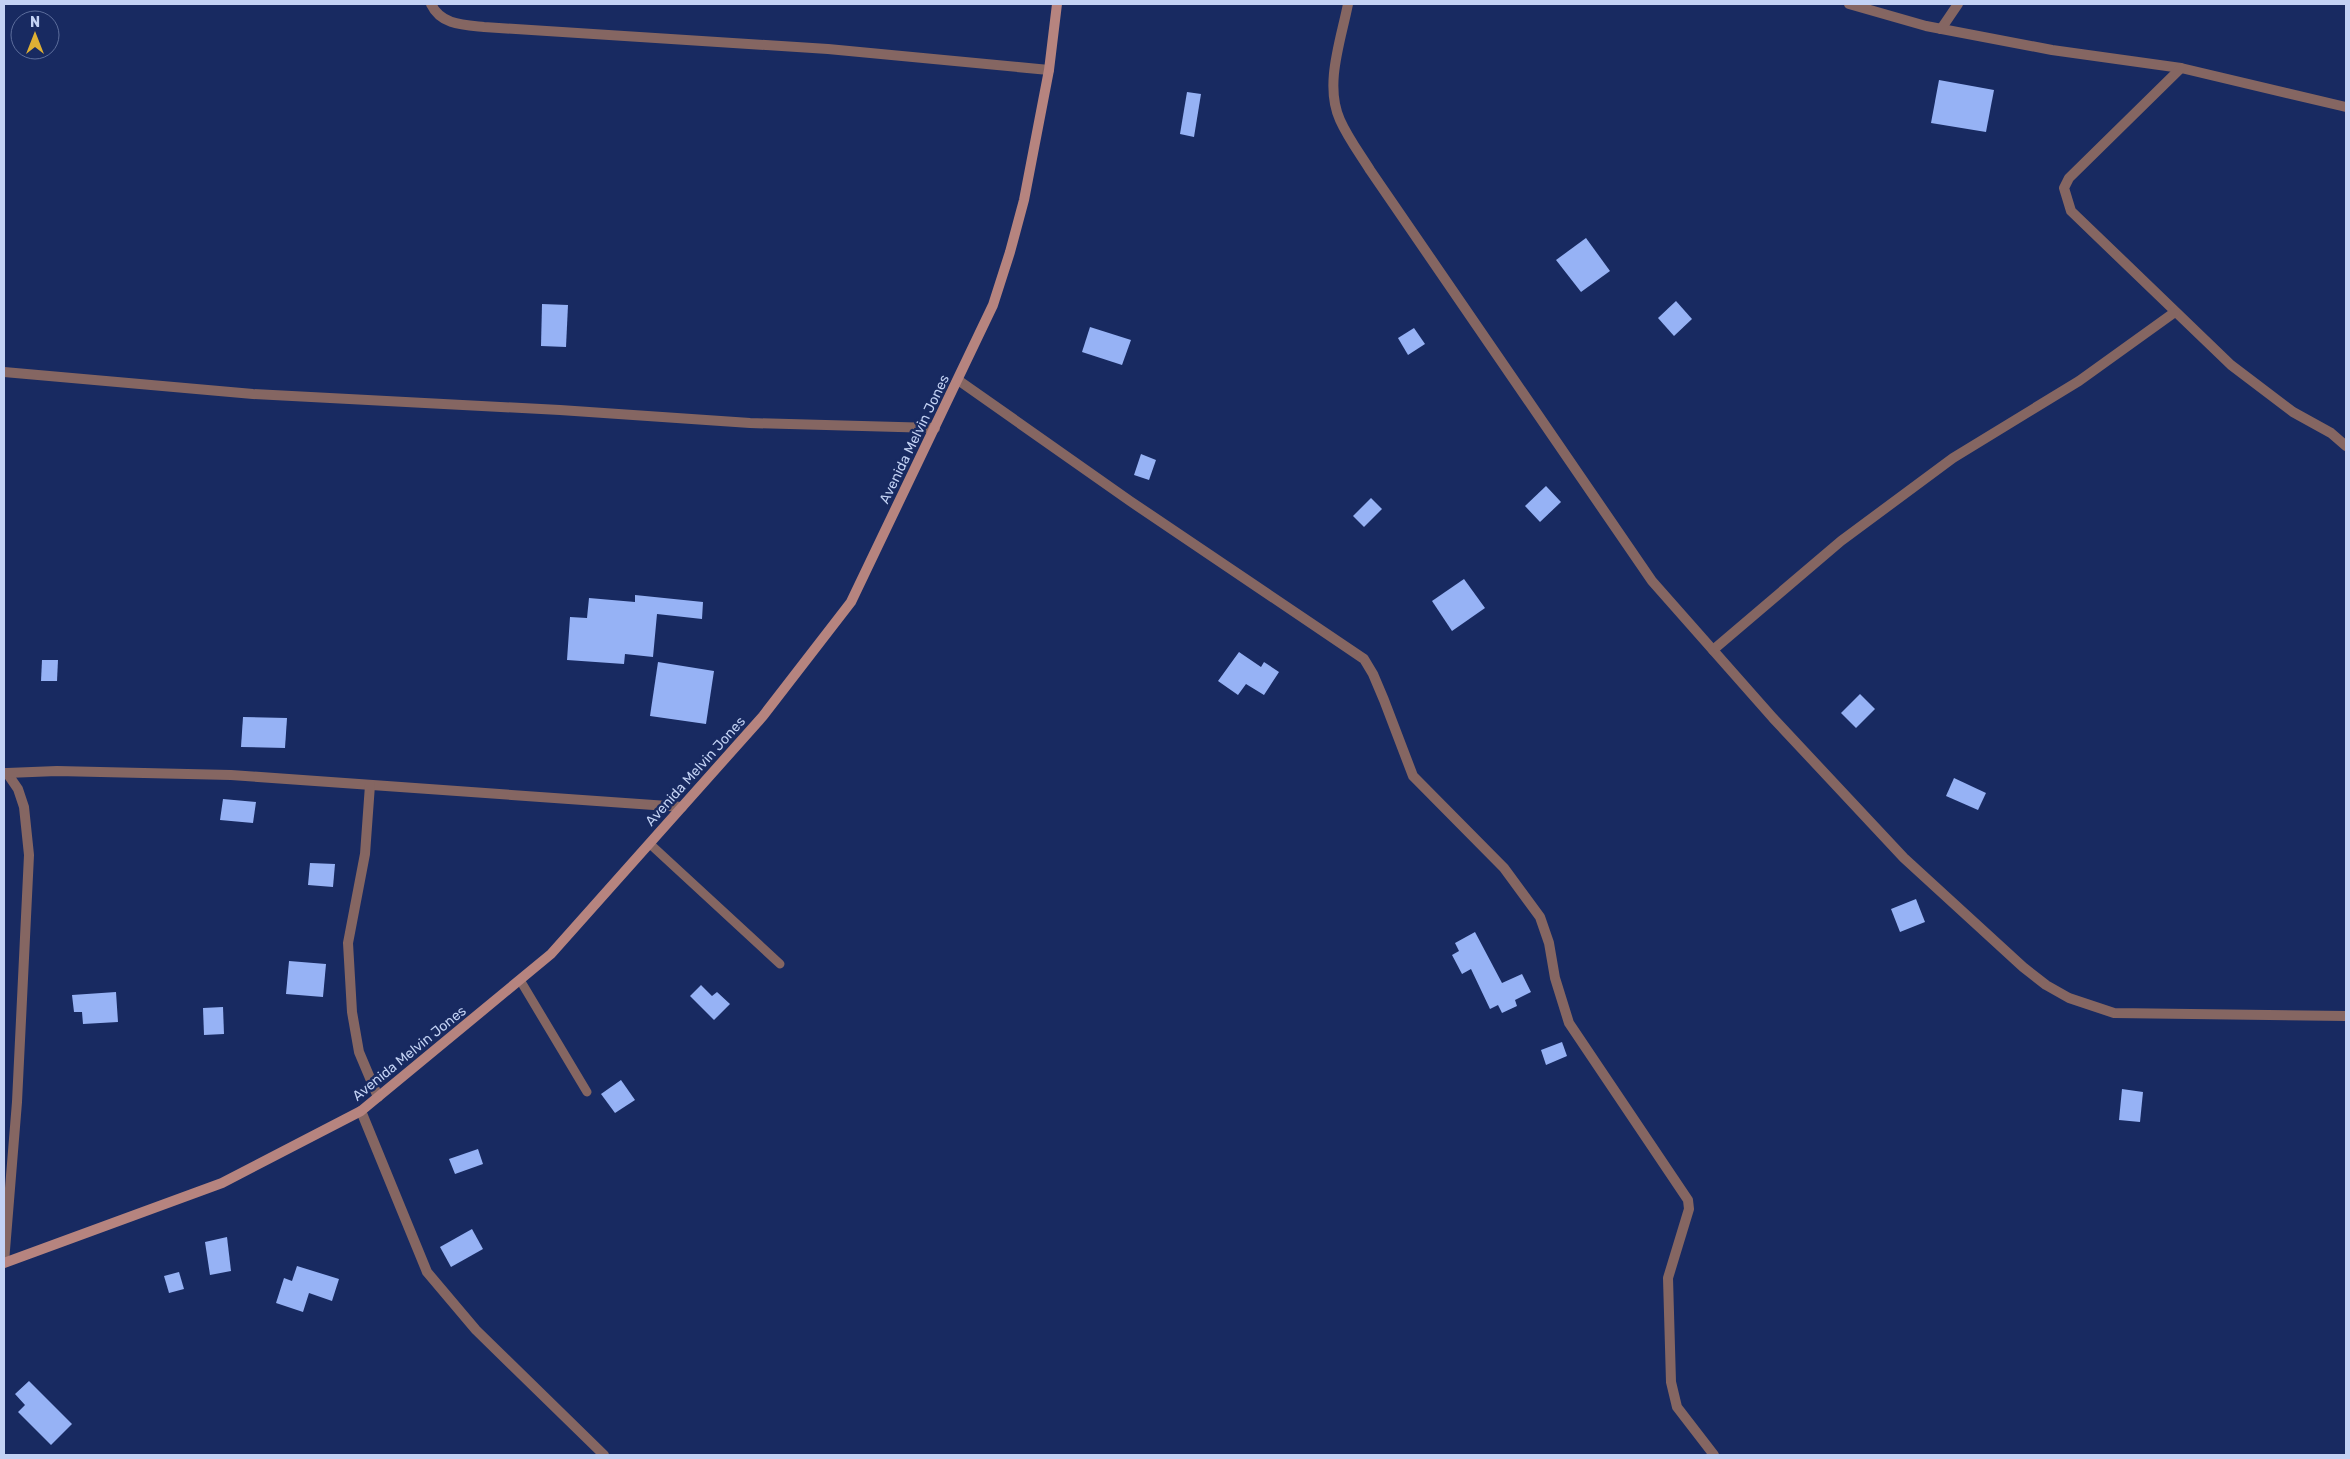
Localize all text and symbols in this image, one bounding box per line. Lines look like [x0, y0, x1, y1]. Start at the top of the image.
north arrow [10, 10, 60, 60]
text: N [30, 14, 40, 31]
street label: Avenida Melvin Jones [876, 372, 953, 507]
street label: Avenida Melvin Jones [642, 713, 749, 830]
street label: Avenida Melvin Jones [349, 1002, 470, 1104]

